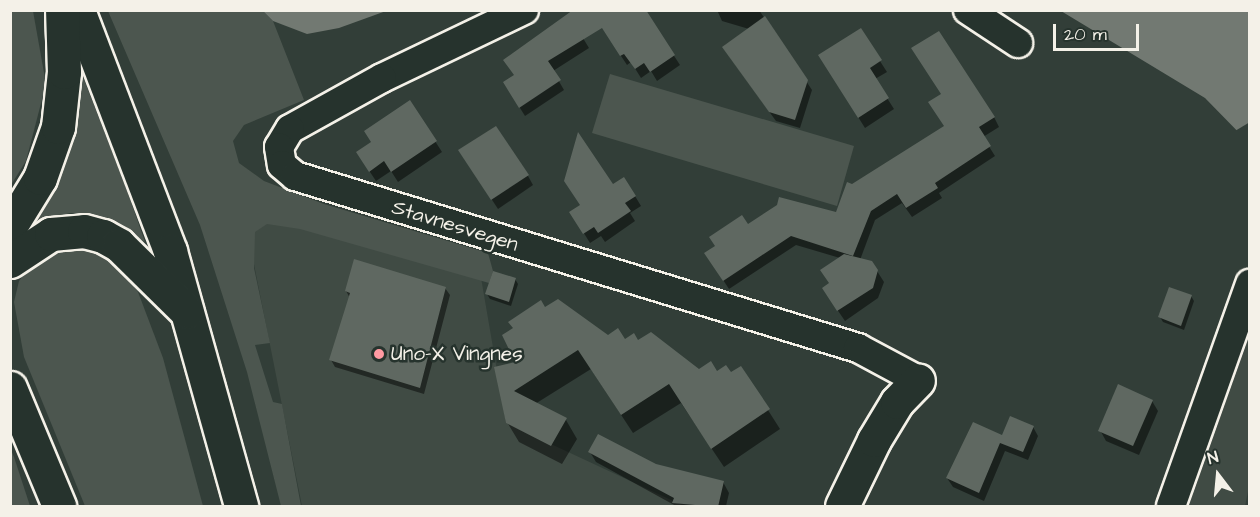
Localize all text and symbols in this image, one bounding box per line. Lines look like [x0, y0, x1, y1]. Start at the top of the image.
scale bar [1056, 12, 1142, 50]
text: 20 m [1064, 22, 1107, 47]
street label: Stavnesvegen [389, 195, 521, 257]
place label: Uno-X Vingnes [391, 341, 523, 367]
marker: Uno-X Vingnes [372, 347, 386, 361]
north arrow [1188, 445, 1248, 505]
text: N [1205, 446, 1221, 470]

